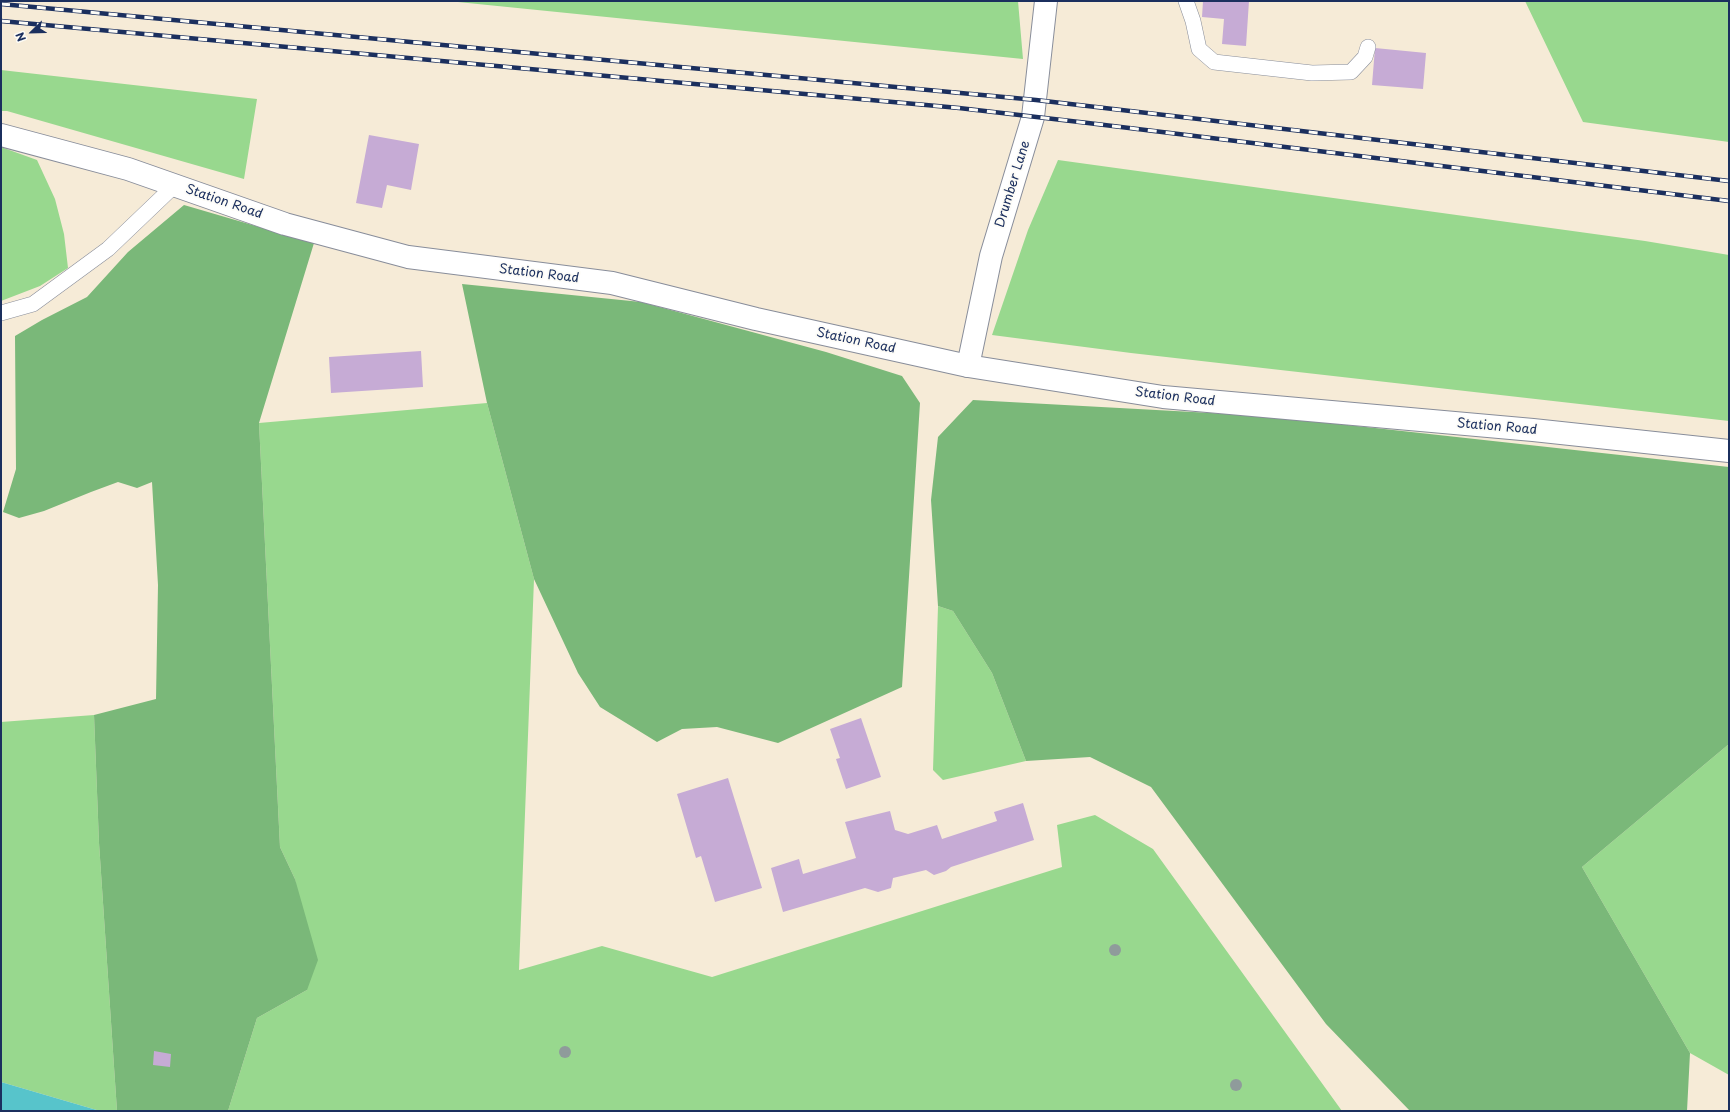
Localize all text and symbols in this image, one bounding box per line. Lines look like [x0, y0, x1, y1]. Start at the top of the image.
north arrow [12, 12, 52, 52]
text: N [11, 30, 30, 44]
street label: Drumber Lane [992, 139, 1034, 229]
street label: Station Road [183, 182, 265, 222]
street label: Station Road [498, 261, 580, 287]
street label: Station Road [815, 325, 897, 357]
street label: Station Road [1134, 384, 1216, 410]
street label: Station Road [1456, 416, 1538, 438]

